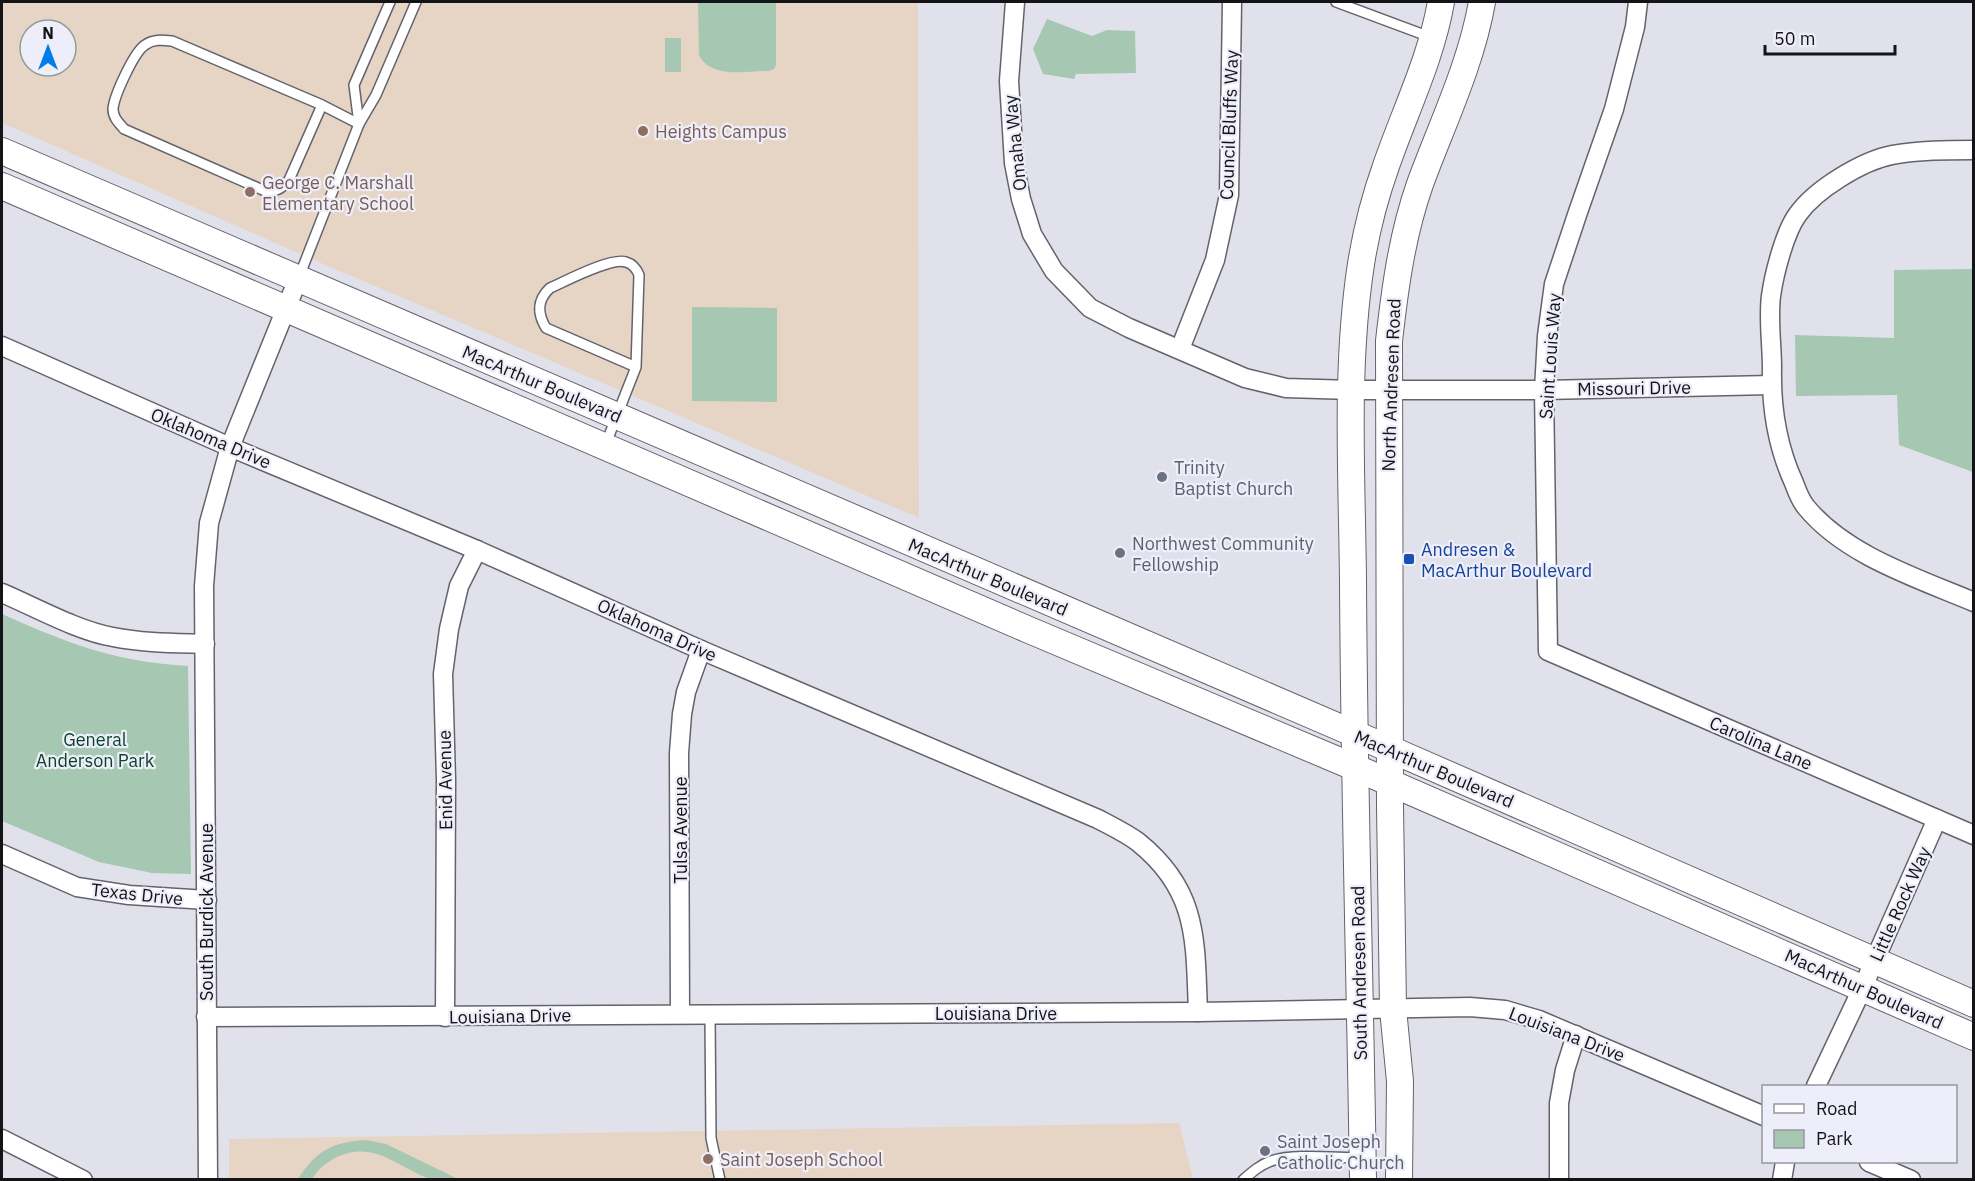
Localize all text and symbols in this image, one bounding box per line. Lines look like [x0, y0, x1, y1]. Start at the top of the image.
north arrow [18, 18, 78, 78]
scale bar [1765, 18, 1896, 56]
text: N [42, 23, 54, 43]
text: 50 m [1774, 27, 1816, 50]
street label: Council Bluffs Way [1215, 49, 1243, 201]
street label: Omaha Way [999, 94, 1031, 192]
place label: Heights Campus [655, 120, 787, 143]
marker: Heights Campus [636, 124, 650, 138]
place label: George C. Marshall Elementary School [262, 171, 414, 215]
marker: George C. Marshall Elementary School [243, 185, 257, 199]
street label: Saint Louis Way [1534, 292, 1566, 420]
street label: North Andresen Road [1376, 298, 1406, 472]
street label: MacArthur Boulevard [459, 340, 625, 428]
street label: Missouri Drive [1577, 376, 1691, 400]
street label: Oklahoma Drive [147, 402, 275, 474]
place label: Trinity Baptist Church [1174, 456, 1293, 500]
marker: Trinity Baptist Church [1155, 470, 1169, 484]
place label: Northwest Community Fellowship [1132, 532, 1314, 576]
street label: MacArthur Boulevard [905, 533, 1071, 621]
place label: Andresen & MacArthur Boulevard [1421, 538, 1592, 582]
marker: Northwest Community Fellowship [1113, 546, 1127, 560]
marker: Andresen & MacArthur Boulevard [1402, 552, 1416, 566]
street label: Oklahoma Drive [594, 593, 720, 667]
street label: Carolina Lane [1706, 711, 1816, 775]
street label: MacArthur Boulevard [1351, 725, 1517, 813]
park label: General Anderson Park [36, 728, 155, 772]
street label: Enid Avenue [433, 730, 457, 830]
street label: Tulsa Avenue [669, 776, 692, 884]
street label: South Burdick Avenue [195, 823, 218, 1001]
street label: Little Rock Way [1864, 843, 1936, 965]
street label: Texas Drive [90, 878, 184, 910]
street label: South Andresen Road [1346, 885, 1372, 1061]
street label: MacArthur Boulevard [1781, 944, 1947, 1034]
street label: Louisiana Drive [1506, 1001, 1628, 1067]
street label: Louisiana Drive [935, 1002, 1057, 1025]
street label: Louisiana Drive [449, 1003, 571, 1029]
legend [1762, 1085, 1957, 1163]
text: Road [1816, 1097, 1857, 1120]
text: Park [1816, 1127, 1853, 1150]
place label: Saint Joseph Catholic Church [1277, 1130, 1405, 1174]
marker: Saint Joseph Catholic Church [1258, 1144, 1272, 1158]
place label: Saint Joseph School [720, 1148, 883, 1171]
marker: Saint Joseph School [701, 1152, 715, 1166]

